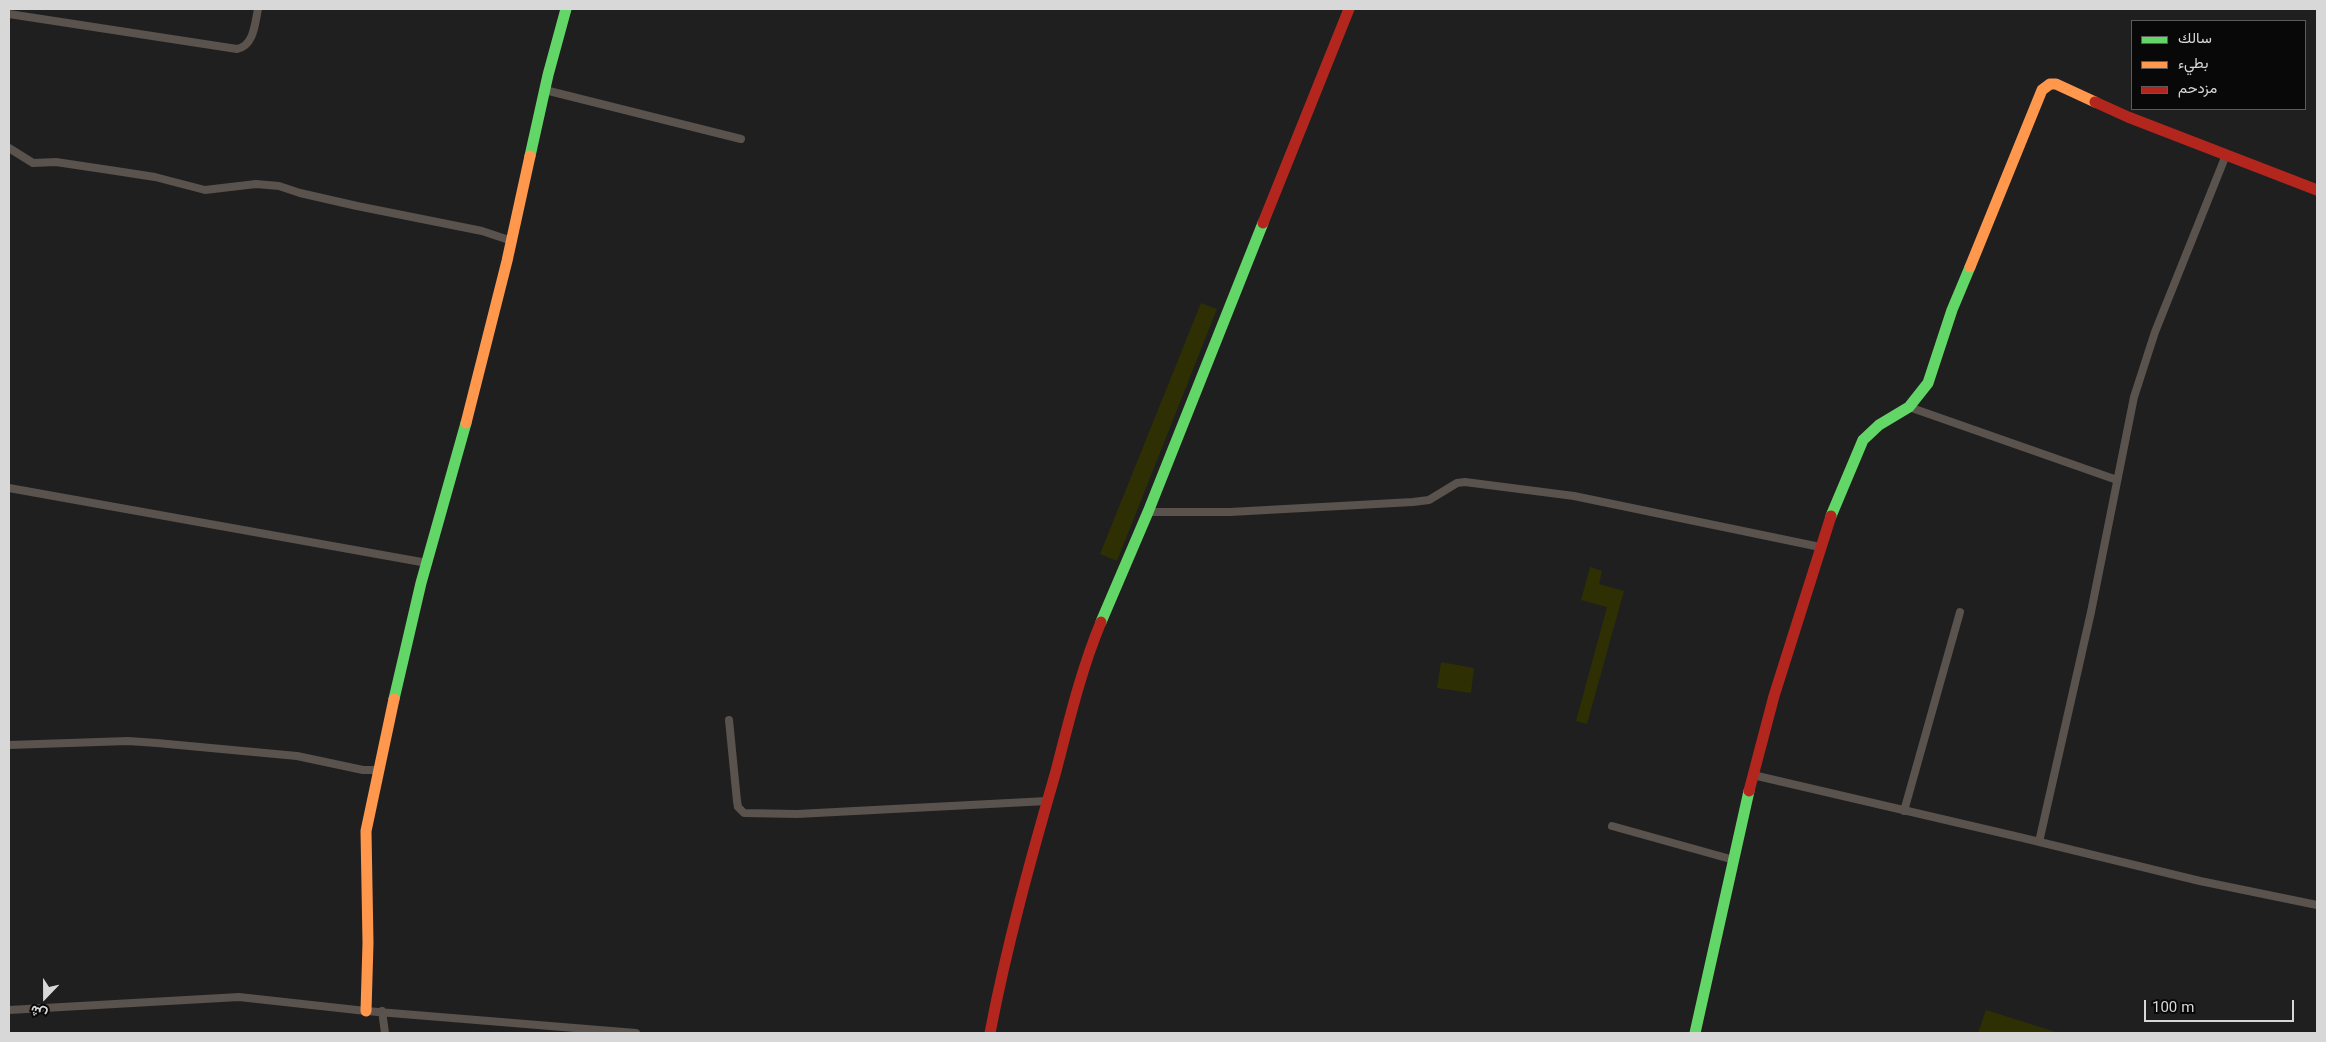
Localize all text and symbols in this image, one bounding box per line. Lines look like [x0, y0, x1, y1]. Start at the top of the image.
legend [2131, 20, 2306, 110]
text: سالك [2178, 28, 2212, 51]
text: بطيء [2178, 53, 2208, 76]
text: مزدحم [2178, 78, 2217, 101]
north arrow [20, 972, 70, 1022]
scale bar [2146, 990, 2296, 1022]
text: 100 m [2152, 997, 2194, 1020]
text: ش [27, 998, 51, 1024]

